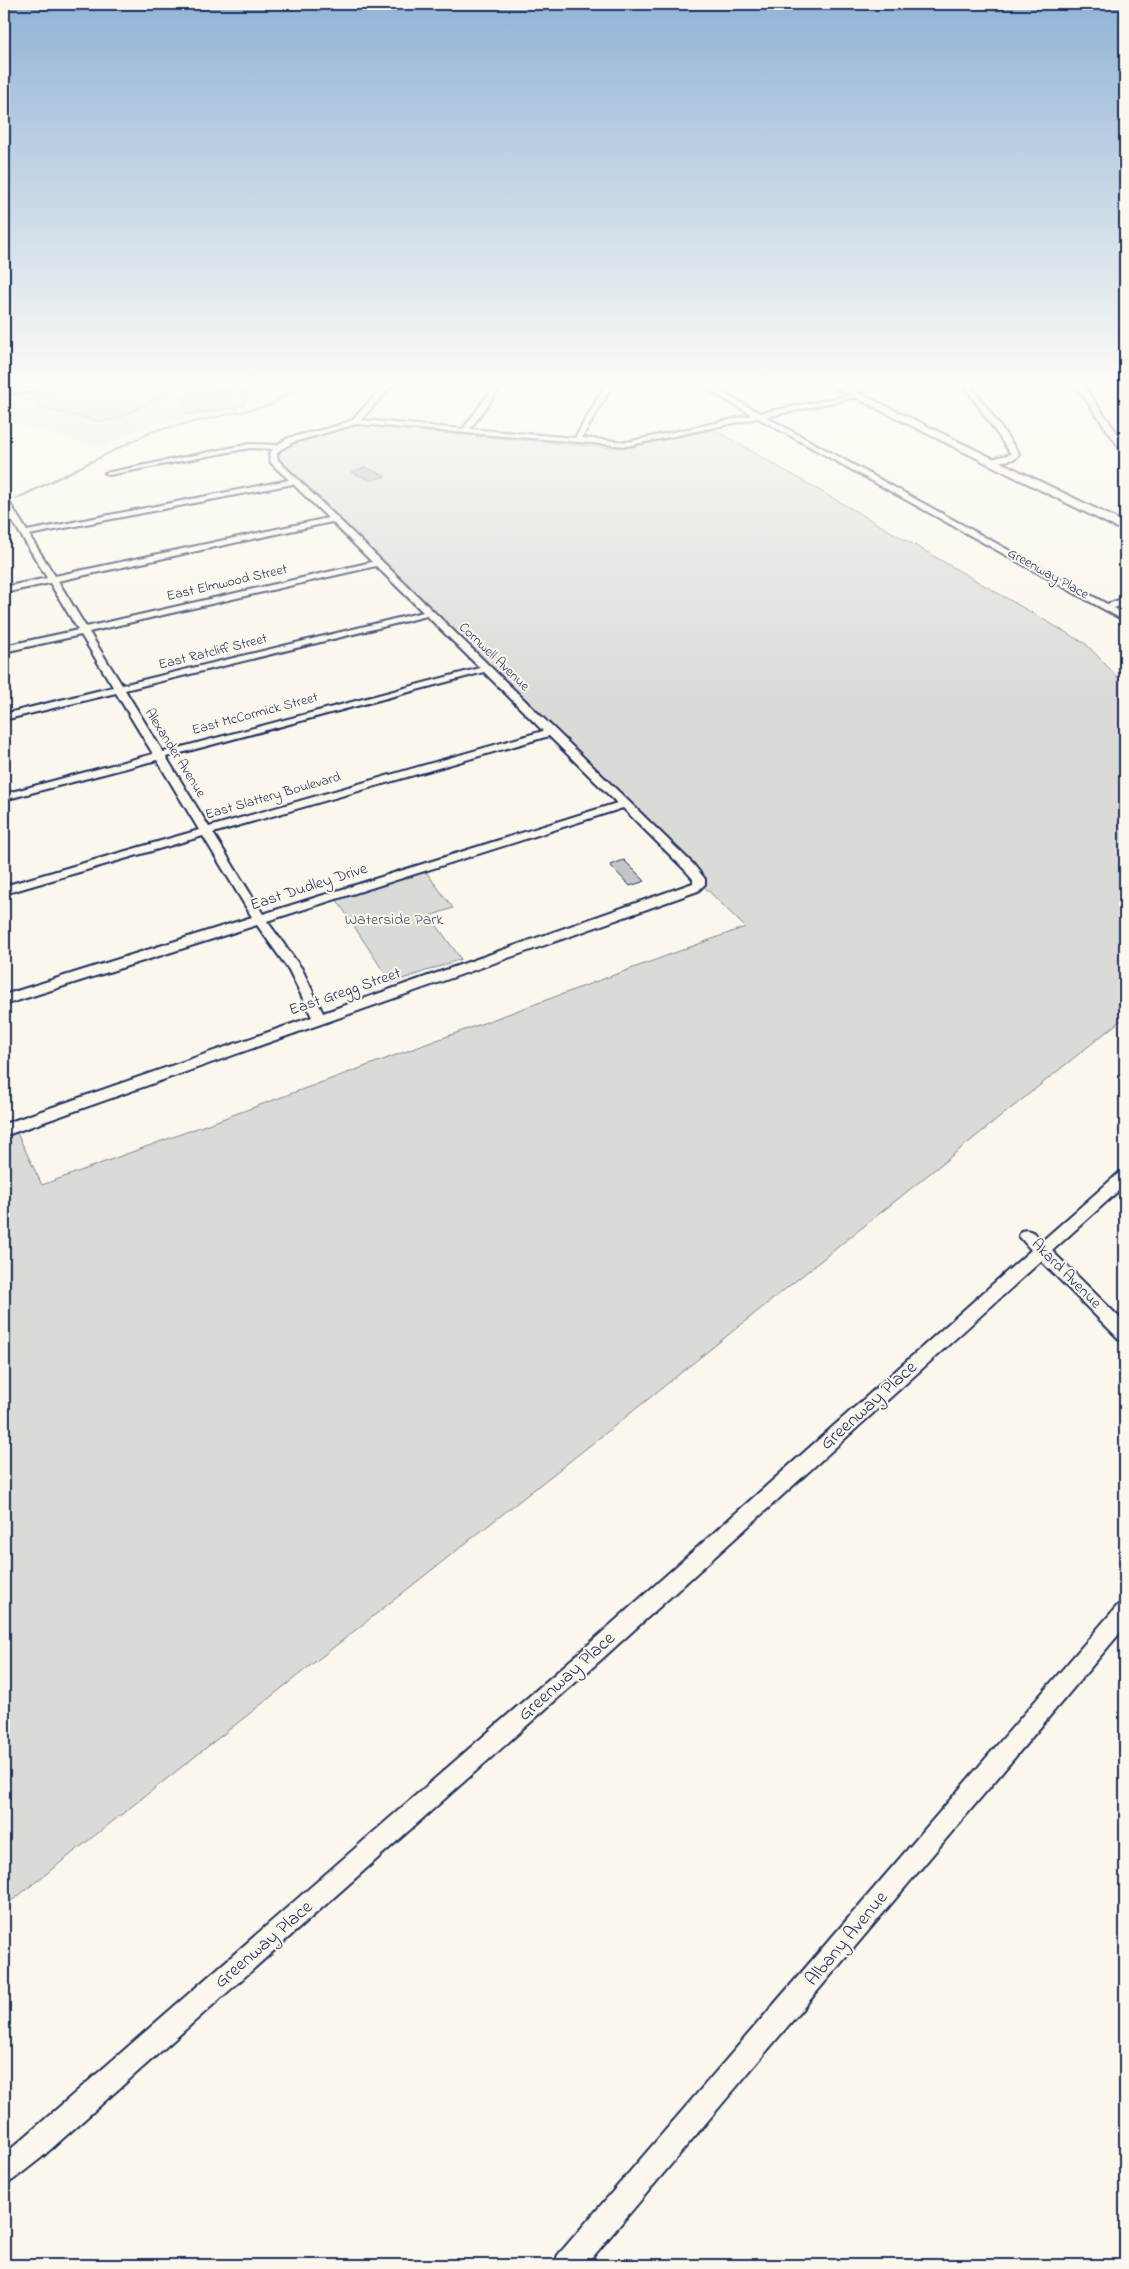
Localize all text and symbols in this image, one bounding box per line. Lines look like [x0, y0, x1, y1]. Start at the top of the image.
street label: Greenway Place [1003, 543, 1093, 606]
street label: East Elmwood Street [165, 559, 290, 607]
street label: Cornwell Avenue [454, 618, 535, 697]
street label: East Ratcliff Street [156, 628, 270, 676]
street label: East McCormick Street [190, 687, 321, 741]
street label: Alexander Avenue [139, 704, 211, 802]
street label: East Slattery Boulevard [203, 767, 344, 826]
street label: East Dudley Drive [247, 857, 371, 917]
park label: Waterside Park [345, 908, 444, 932]
street label: East Gregg Street [286, 961, 405, 1022]
street label: Akard Avenue [1025, 1233, 1107, 1315]
street label: Greenway Place [814, 1355, 925, 1458]
street label: Greenway Place [512, 1626, 623, 1729]
street label: Albany Avenue [799, 1885, 896, 1993]
street label: Greenway Place [209, 1894, 320, 1996]

